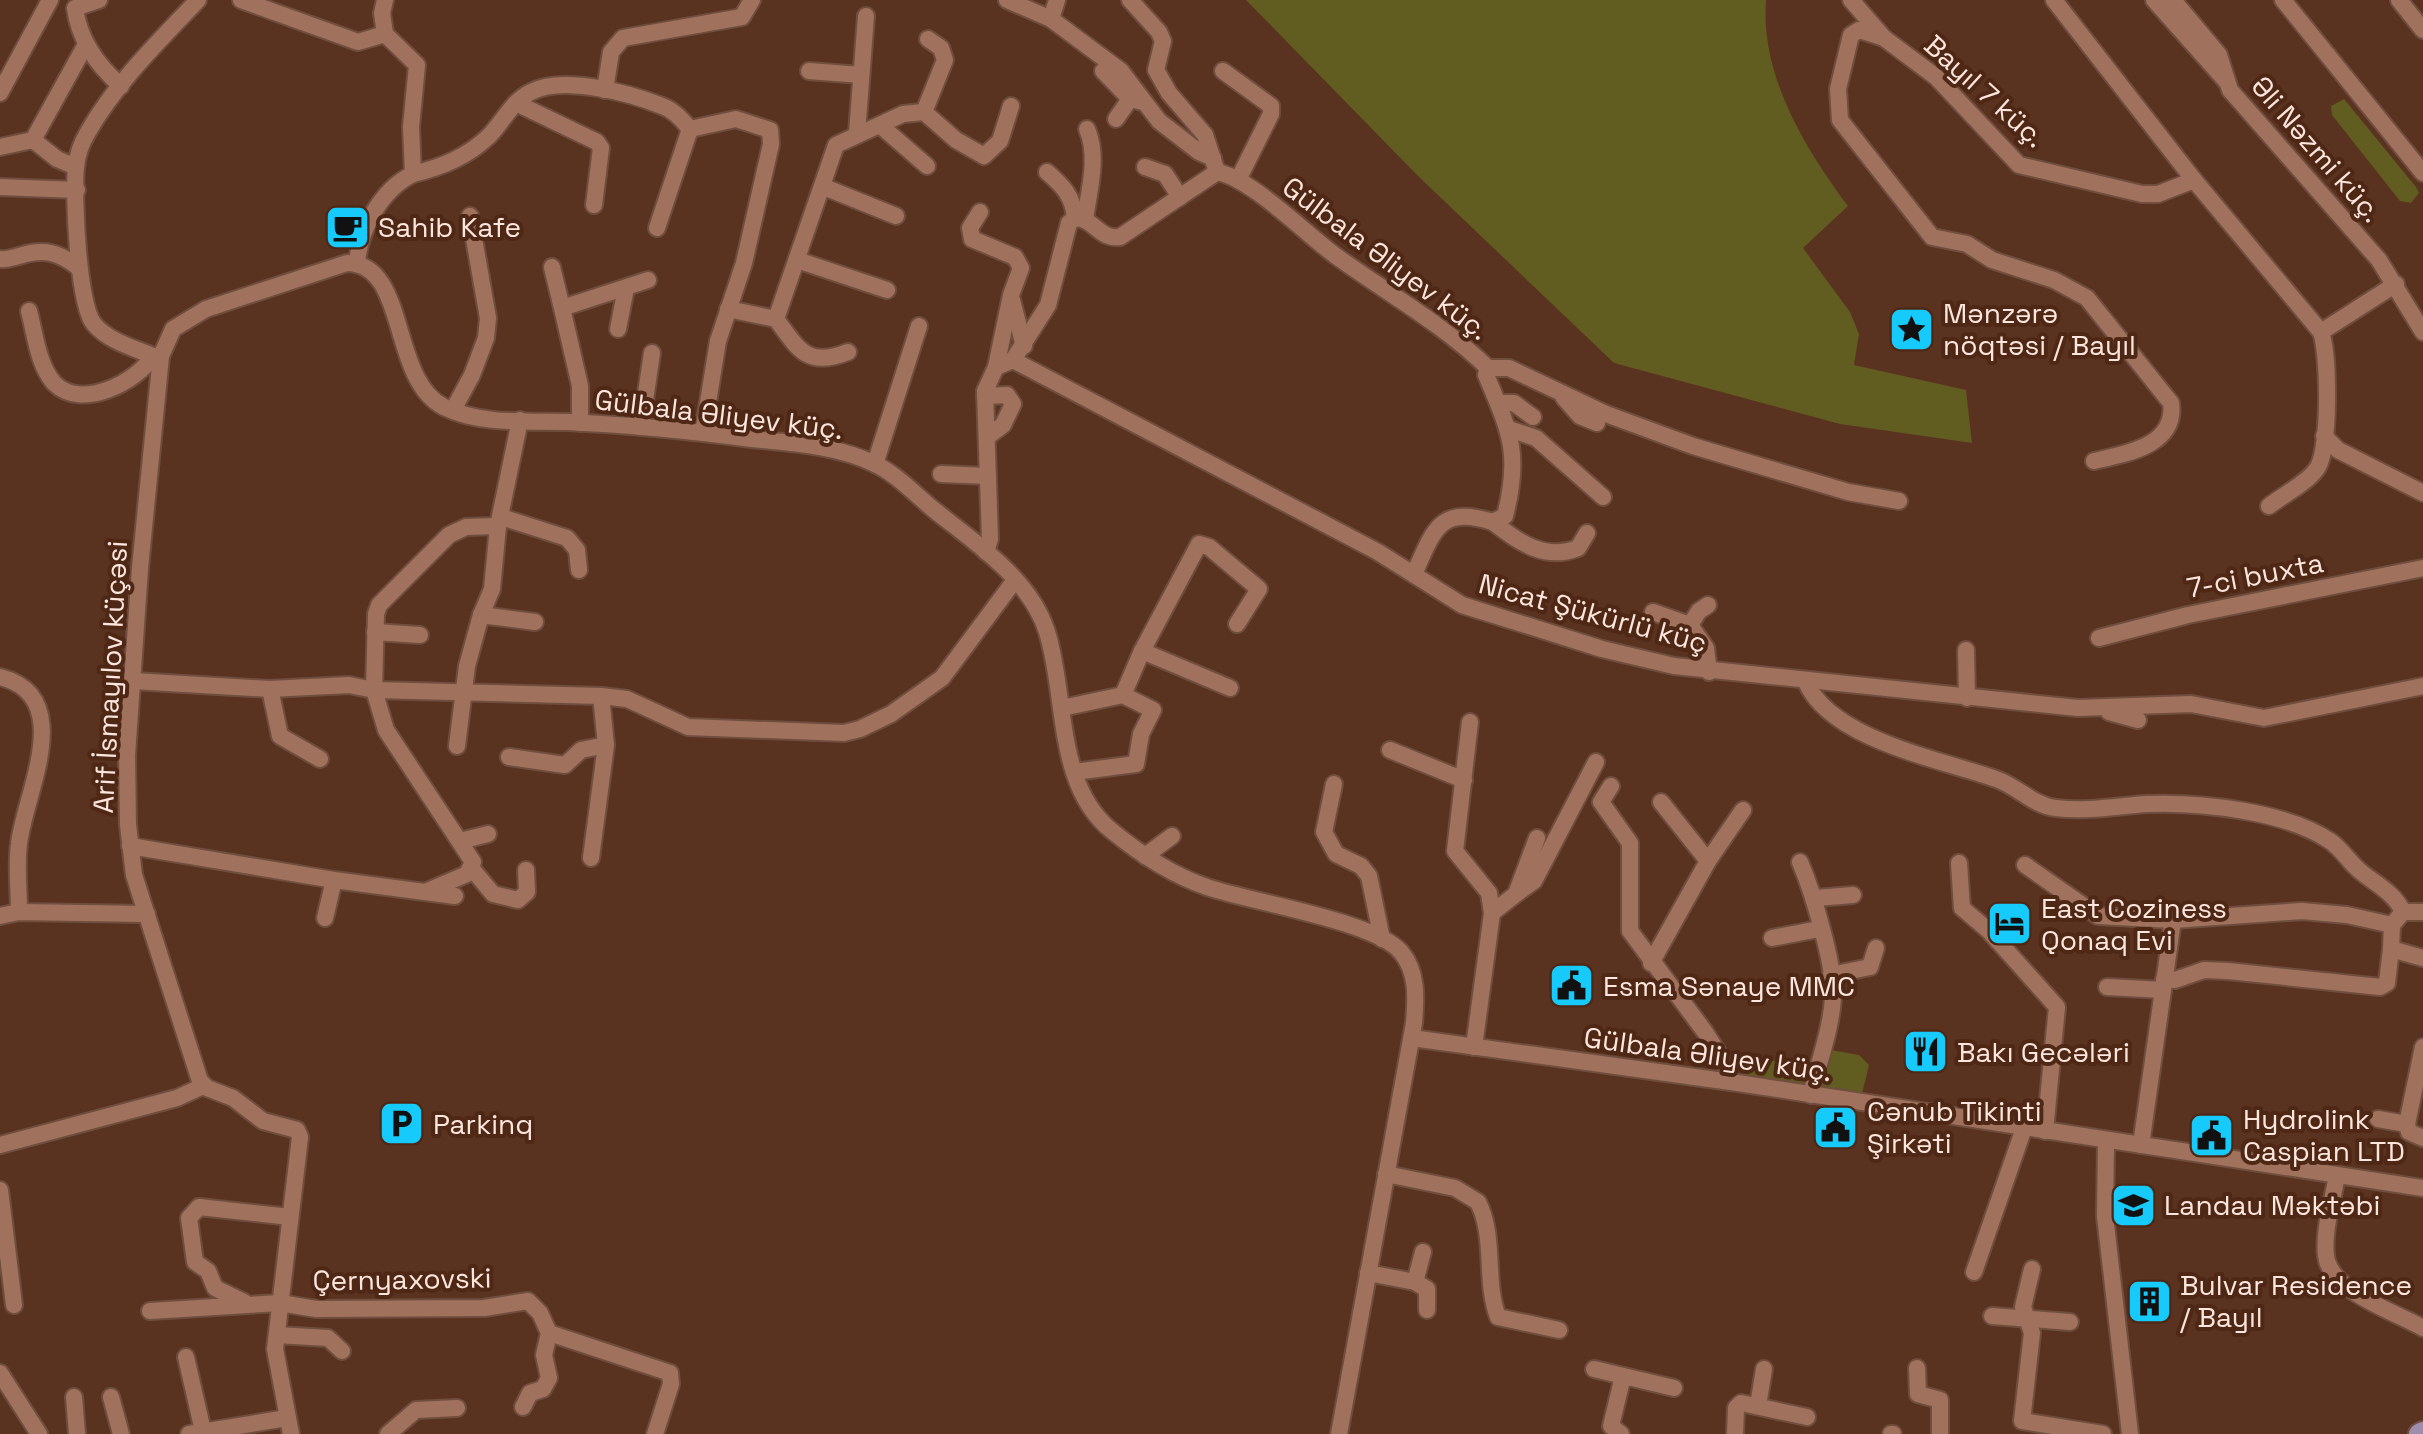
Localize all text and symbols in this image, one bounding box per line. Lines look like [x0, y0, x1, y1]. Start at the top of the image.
street label: Bayıl 7 küç. [1917, 27, 2053, 155]
street label: Əli Nəzmi küç. [2244, 68, 2390, 230]
street label: Gülbala Əliyev küç. [1275, 168, 1497, 348]
cafe icon: Sahib Kafe [323, 203, 371, 251]
place label: Sahib Kafe [378, 209, 521, 245]
place label: Mənzərə nöqtəsi / Bayıl [1943, 295, 2136, 363]
place icon: Mənzərə nöqtəsi / Bayıl [1888, 305, 1936, 353]
street label: Gülbala Əliyev küç. [593, 381, 845, 447]
street label: Arif İsmayılov küçəsi [85, 540, 135, 814]
street label: 7-ci buxta [2184, 544, 2326, 606]
street label: Nicat Şükürlü küç [1475, 565, 1711, 661]
place label: East Coziness Qonaq Evi [2041, 890, 2227, 958]
hotel icon: East Coziness Qonaq Evi [1986, 900, 2034, 948]
public building icon: Esma Sənaye MMC [1548, 962, 1596, 1010]
place label: Esma Sənaye MMC [1603, 968, 1855, 1004]
street label: Gülbala Əliyev küç. [1582, 1019, 1834, 1089]
restaurant icon: Bakı Gecələri [1902, 1028, 1950, 1076]
place label: Bakı Gecələri [1957, 1034, 2130, 1070]
place label: Cənub Tikinti Şirkəti [1867, 1093, 2042, 1161]
parking icon: Parkinq [378, 1100, 426, 1148]
place label: Hydrolink Caspian LTD [2243, 1101, 2405, 1169]
public building icon: Cənub Tikinti Şirkəti [1812, 1103, 1860, 1151]
place label: Parkinq [433, 1106, 533, 1142]
public building icon: Hydrolink Caspian LTD [2188, 1111, 2236, 1159]
school or university icon: Landau Məktəbi [2109, 1181, 2157, 1229]
place label: Landau Məktəbi [2164, 1187, 2380, 1223]
street label: Çernyaxovski [312, 1259, 492, 1299]
place label: Bulvar Residence / Bayıl [2180, 1267, 2412, 1335]
building icon: Bulvar Residence / Bayıl [2125, 1277, 2173, 1325]

